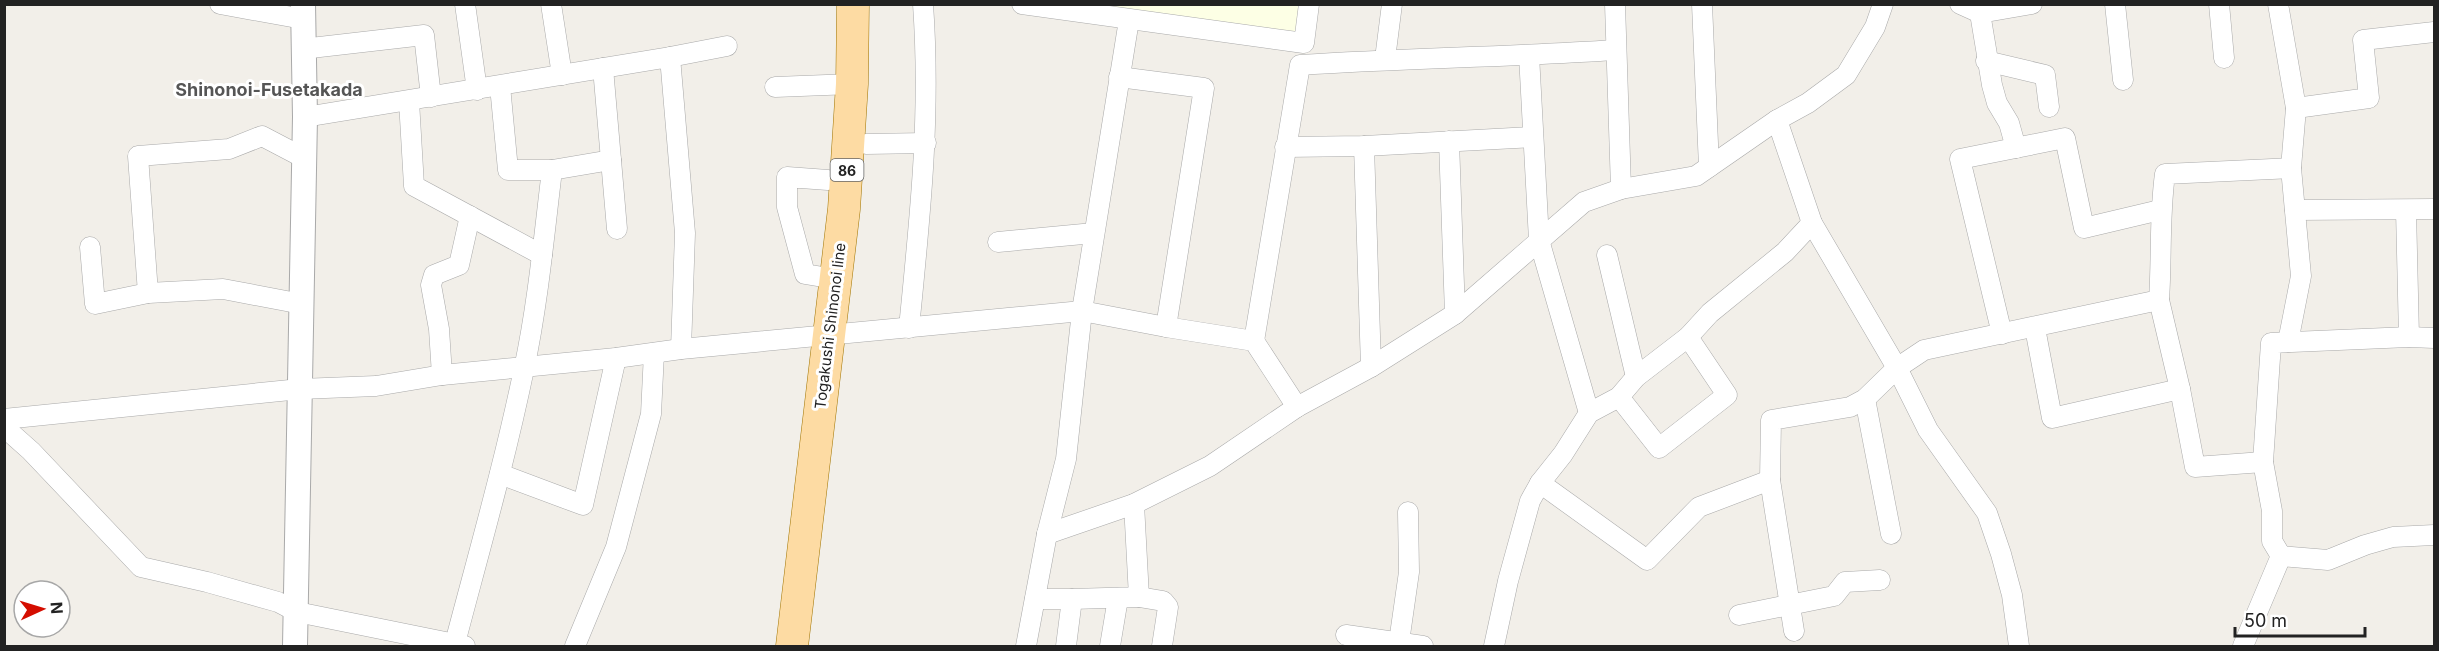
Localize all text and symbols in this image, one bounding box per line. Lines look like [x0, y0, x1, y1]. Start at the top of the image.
district label: Shinonoi-Fusetakada [175, 79, 363, 100]
road number: 86 [830, 159, 864, 181]
street label: Togakushi Shinonoi line [810, 242, 850, 410]
north arrow [12, 579, 72, 639]
scale bar [2235, 600, 2366, 638]
text: N [47, 601, 67, 615]
text: 50 m [2244, 610, 2287, 631]

